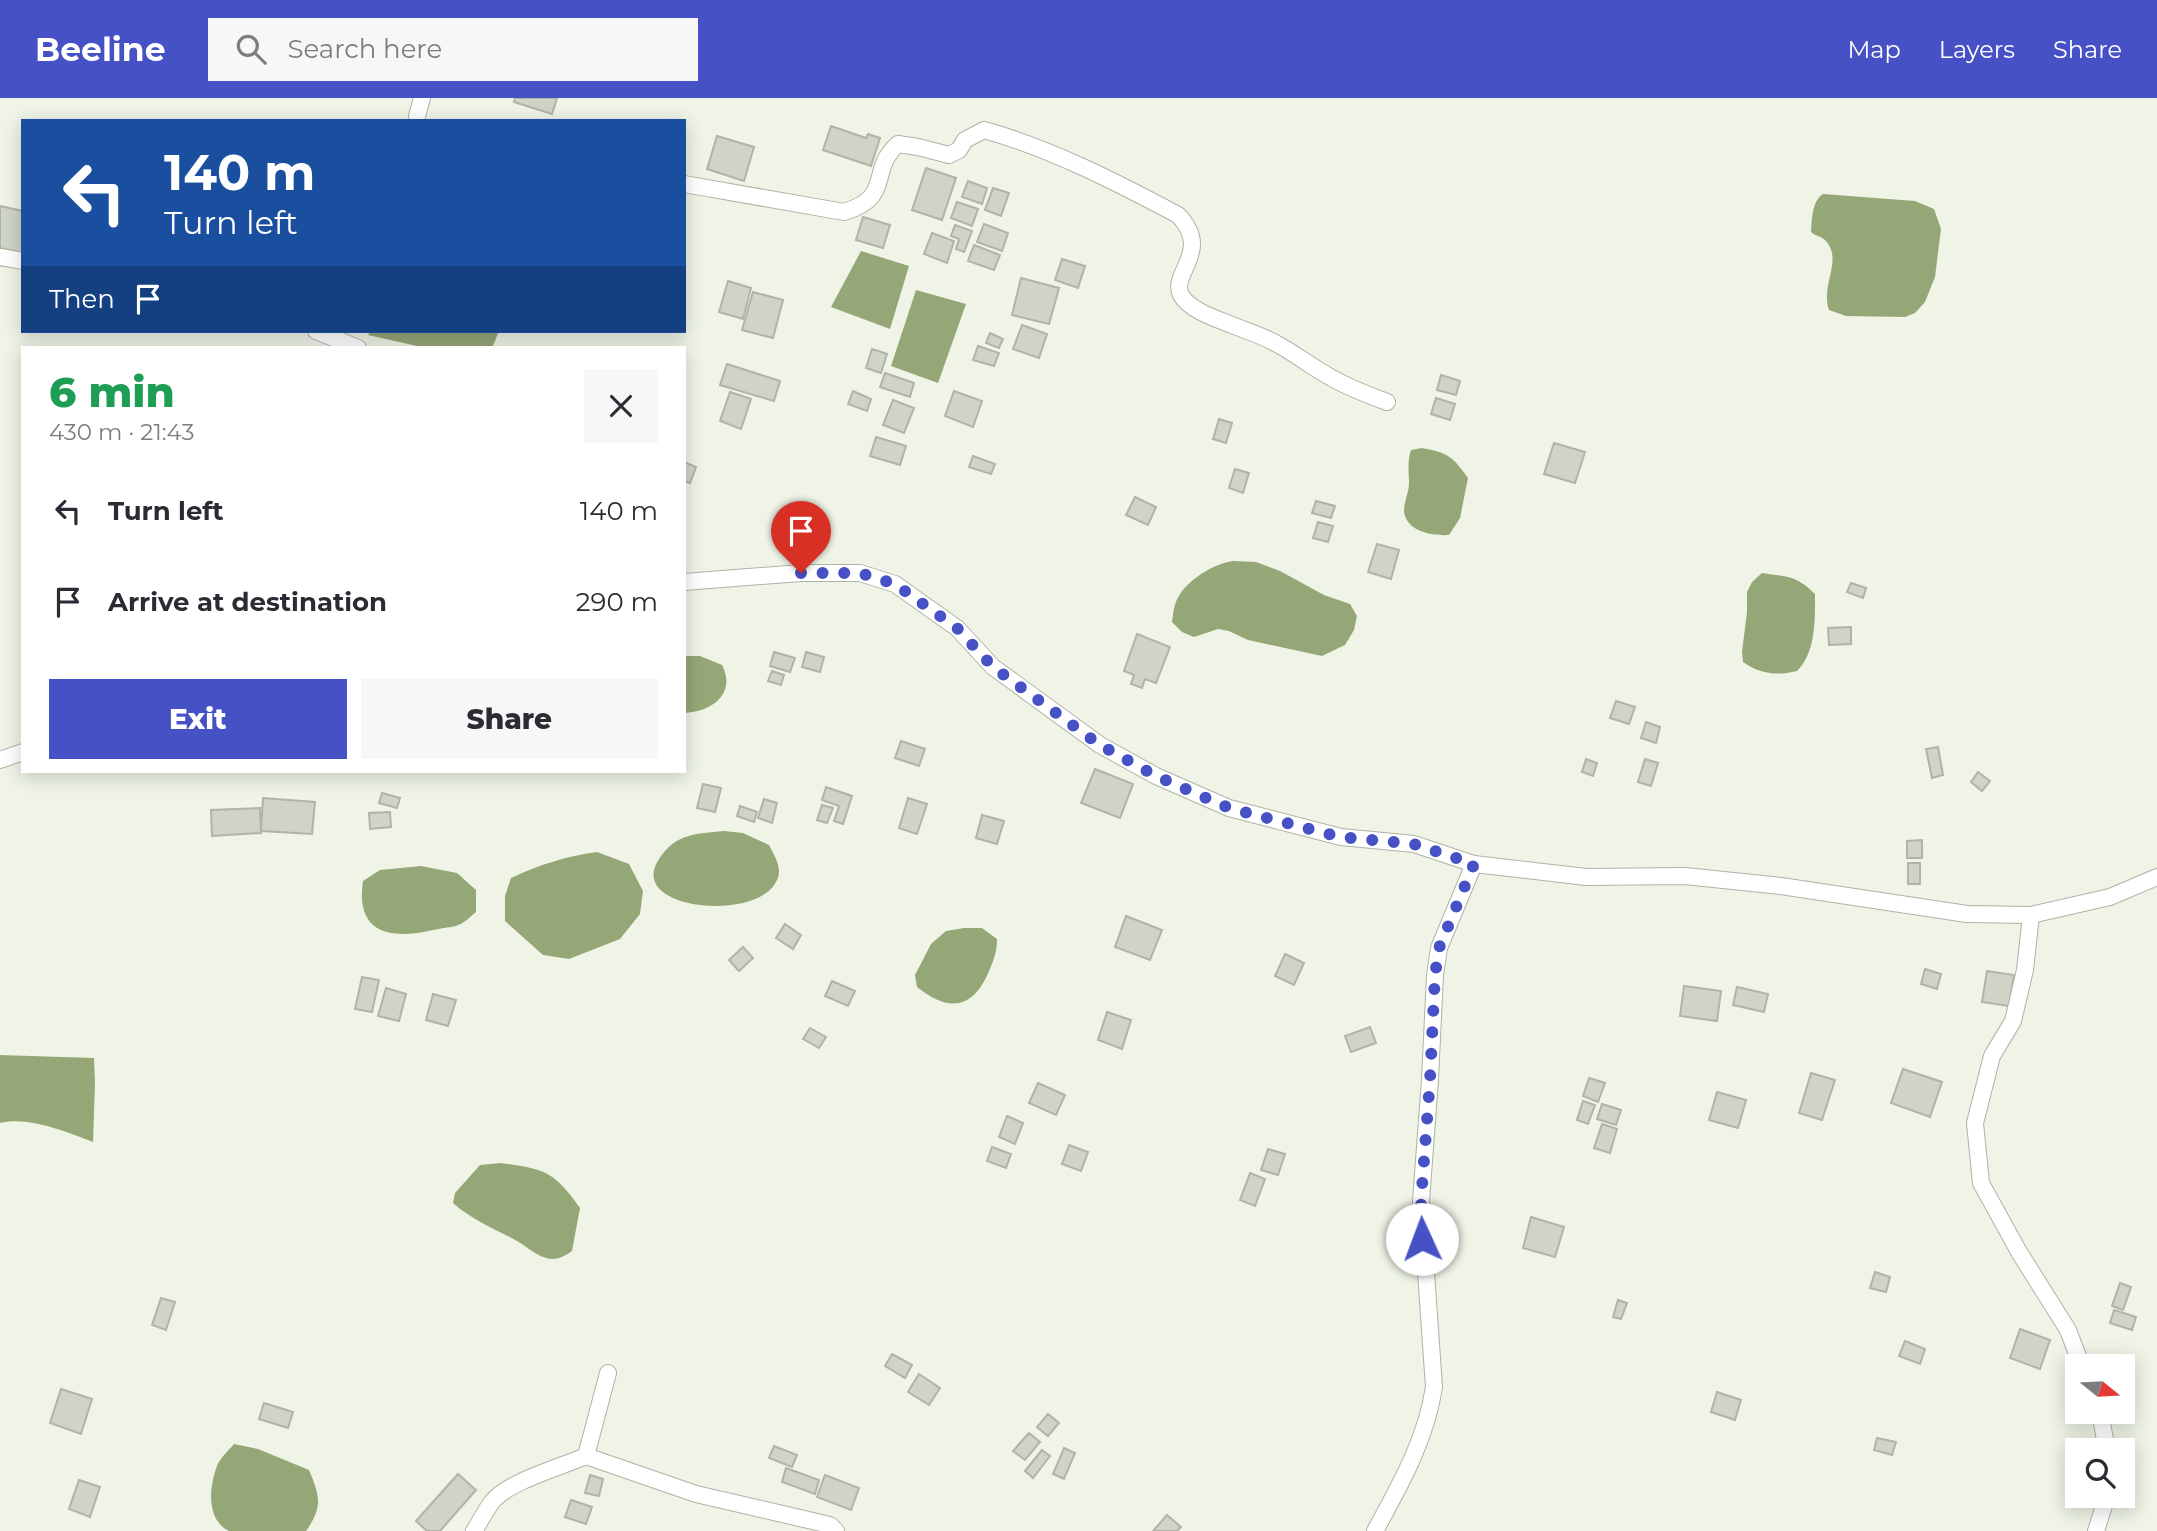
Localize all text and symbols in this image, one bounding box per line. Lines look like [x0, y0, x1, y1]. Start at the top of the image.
search box [208, 18, 698, 81]
text: Beeline [35, 29, 166, 69]
icon: search [232, 30, 270, 68]
text: Search here [288, 33, 442, 65]
text: Map [1847, 35, 1901, 64]
text: Layers [1939, 35, 2015, 64]
text: Share [2053, 35, 2122, 64]
text: 140 m [164, 143, 316, 202]
icon: left [49, 147, 140, 238]
text: Turn left [164, 203, 298, 242]
icon: arrive [129, 280, 167, 318]
text: Then [49, 283, 115, 315]
text: 6 min [49, 366, 175, 418]
button: close [584, 369, 658, 443]
text: 430 m · 21:43 [49, 418, 194, 446]
icon: left [49, 492, 87, 530]
text: Turn left [108, 495, 224, 527]
text: 140 m [580, 495, 658, 527]
pin [771, 501, 831, 573]
icon: arrive [782, 512, 820, 550]
icon: arrive [49, 583, 87, 621]
text: Arrive at destination [108, 586, 387, 618]
text: 290 m [576, 586, 658, 618]
button: Exit [49, 679, 347, 759]
button: Share [361, 679, 658, 759]
position arrow [1385, 1202, 1459, 1276]
north arrow [2065, 1354, 2135, 1424]
map controls [2065, 1354, 2135, 1508]
button: search [2065, 1438, 2135, 1508]

